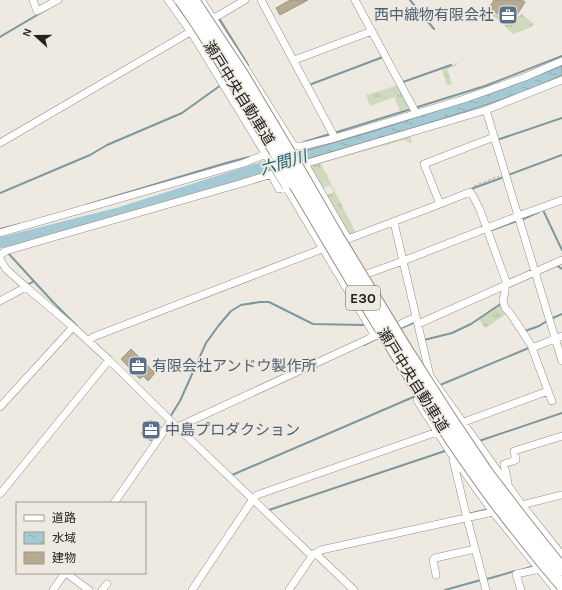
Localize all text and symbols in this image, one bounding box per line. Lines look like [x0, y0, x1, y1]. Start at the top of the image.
office icon: 西中織物有限会社 [497, 4, 519, 26]
place label: 西中織物有限会社 [374, 6, 494, 24]
north arrow [16, 16, 56, 56]
text: N [20, 27, 35, 39]
street label: 瀬戸中央自動車道 [200, 37, 278, 149]
water label: 六間川 [257, 146, 311, 179]
road number: E30 [346, 286, 380, 310]
street label: 瀬戸中央自動車道 [374, 324, 452, 436]
office icon: 有限会社アンドウ製作所 [127, 355, 149, 377]
place label: 有限会社アンドウ製作所 [152, 357, 316, 375]
office icon: 中島プロダクション [140, 419, 162, 441]
place label: 中島プロダクション [165, 421, 300, 439]
legend [16, 502, 146, 574]
text: 道路 [52, 511, 76, 525]
text: 水域 [52, 531, 76, 545]
text: 建物 [52, 551, 76, 565]

